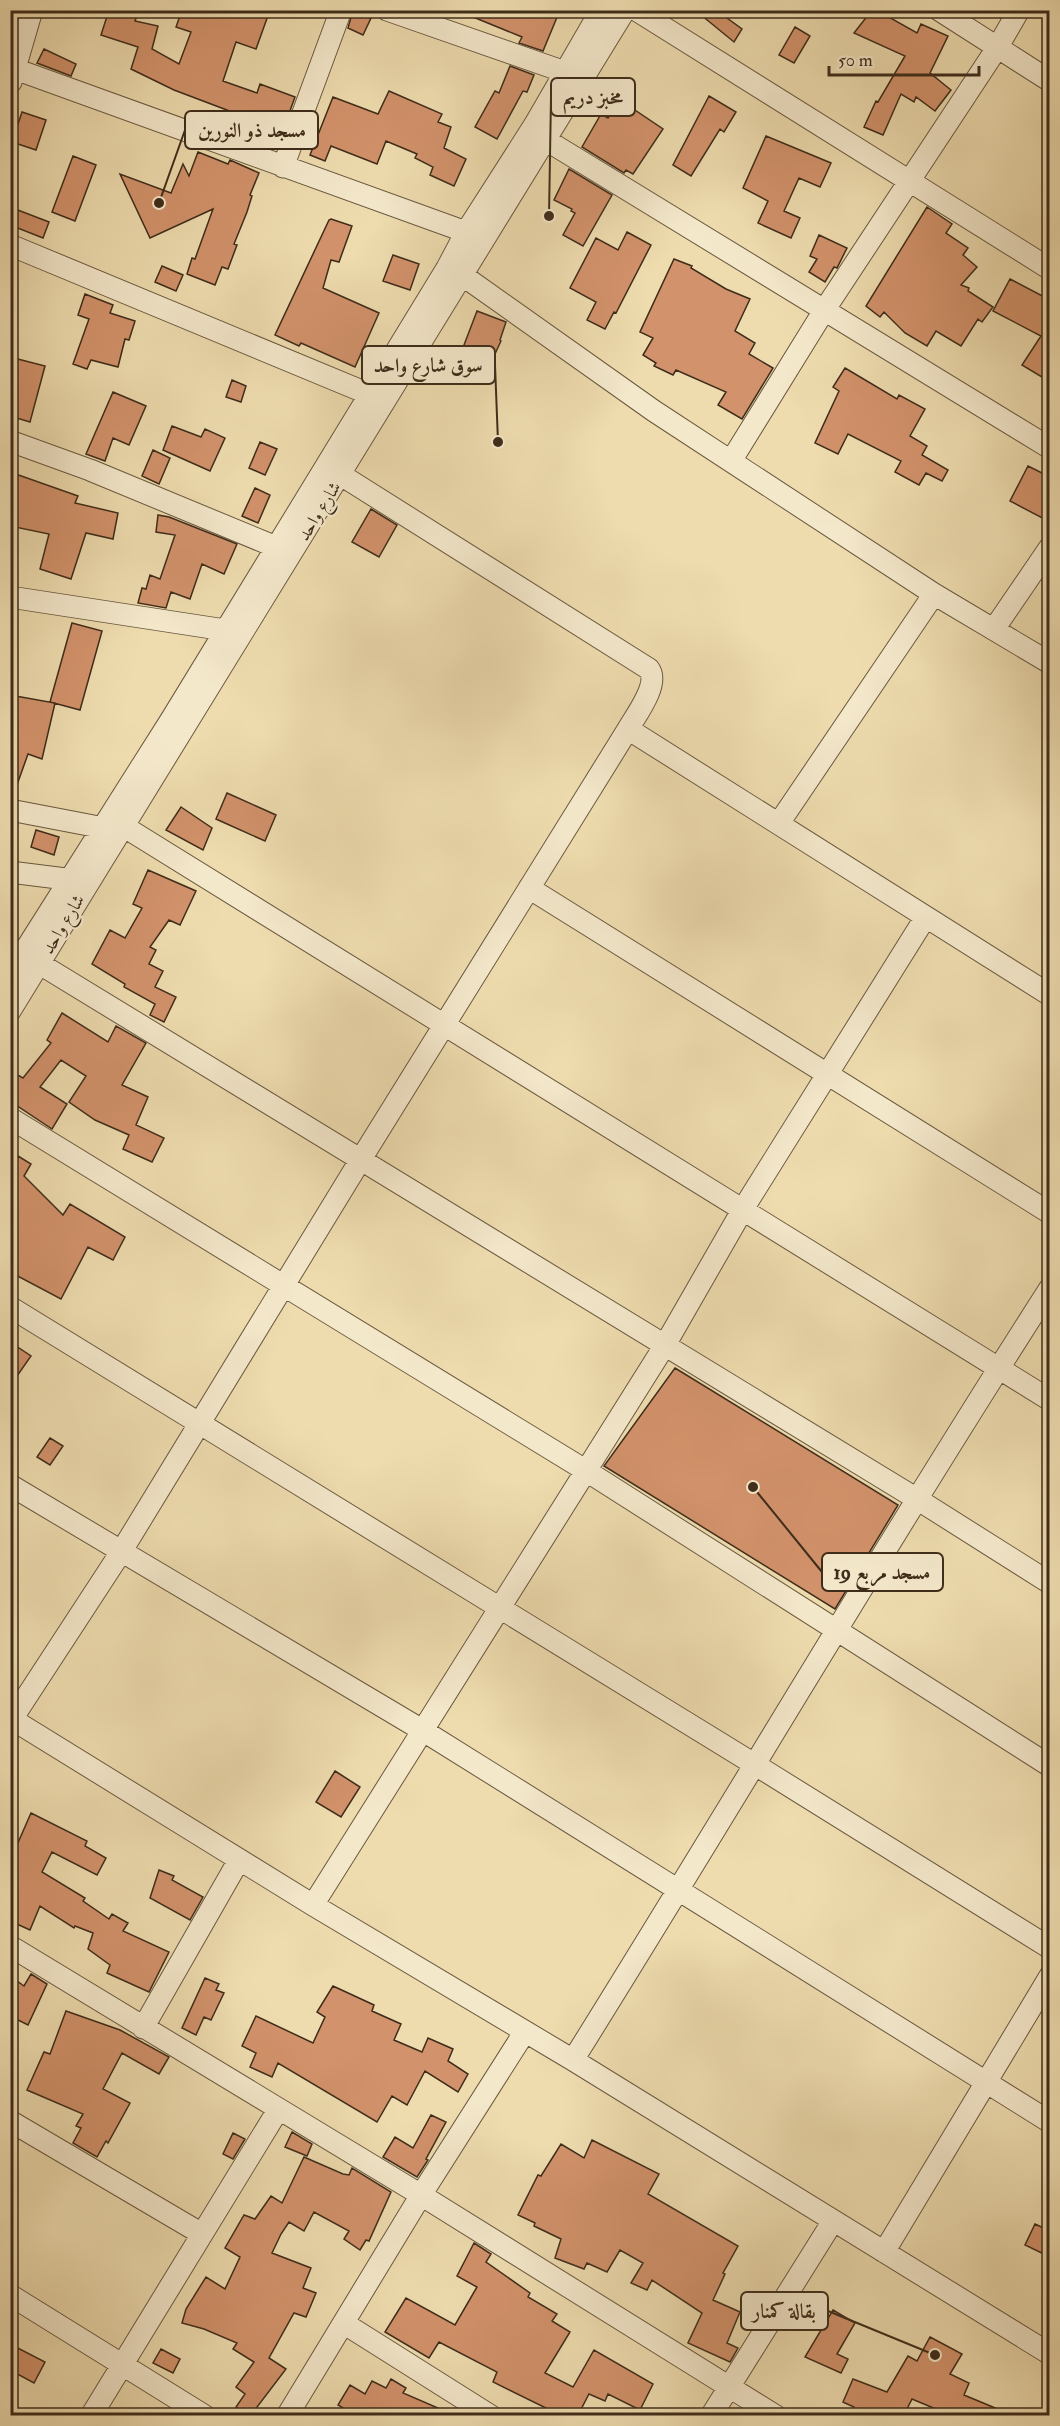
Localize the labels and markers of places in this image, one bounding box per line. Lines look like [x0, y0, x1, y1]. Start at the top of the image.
callout: مخبز دريم [551, 78, 635, 116]
callout: مسجد ذو النورين [185, 111, 318, 149]
callout: سوق شارع واحد [362, 346, 495, 384]
callout: مسجد مربع 19 [822, 1553, 943, 1591]
callout: بقالة كمنار [741, 2292, 828, 2330]

